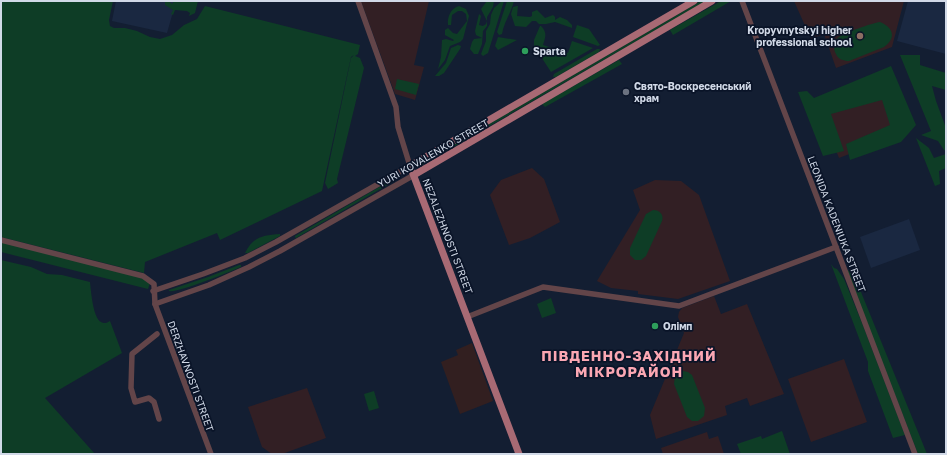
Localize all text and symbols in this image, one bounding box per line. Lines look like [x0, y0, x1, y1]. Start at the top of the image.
place label: Kropyvnytskyi higher professional school [747, 24, 853, 48]
marker: Kropyvnytskyi higher professional school [855, 31, 865, 41]
place label: Sparta [533, 45, 566, 57]
marker: Sparta [520, 46, 530, 56]
place label: Свято-Воскресенський храм [634, 80, 751, 104]
marker: Свято-Воскресенський храм [621, 87, 631, 97]
street label: YURI KOVALENKO STREET [375, 116, 491, 190]
street label: LEONIDA KADENIUKA STREET [805, 154, 869, 294]
street label: NEZALEZHNOSTI STREET [420, 177, 476, 295]
street label: DERZHAVNOSTI STREET [165, 319, 217, 433]
place label: Олімп [663, 320, 692, 332]
marker: Олімп [650, 321, 660, 331]
district label: ПІВДЕННО-ЗАХІДНИЙ МІКРОРАЙОН [541, 347, 717, 380]

